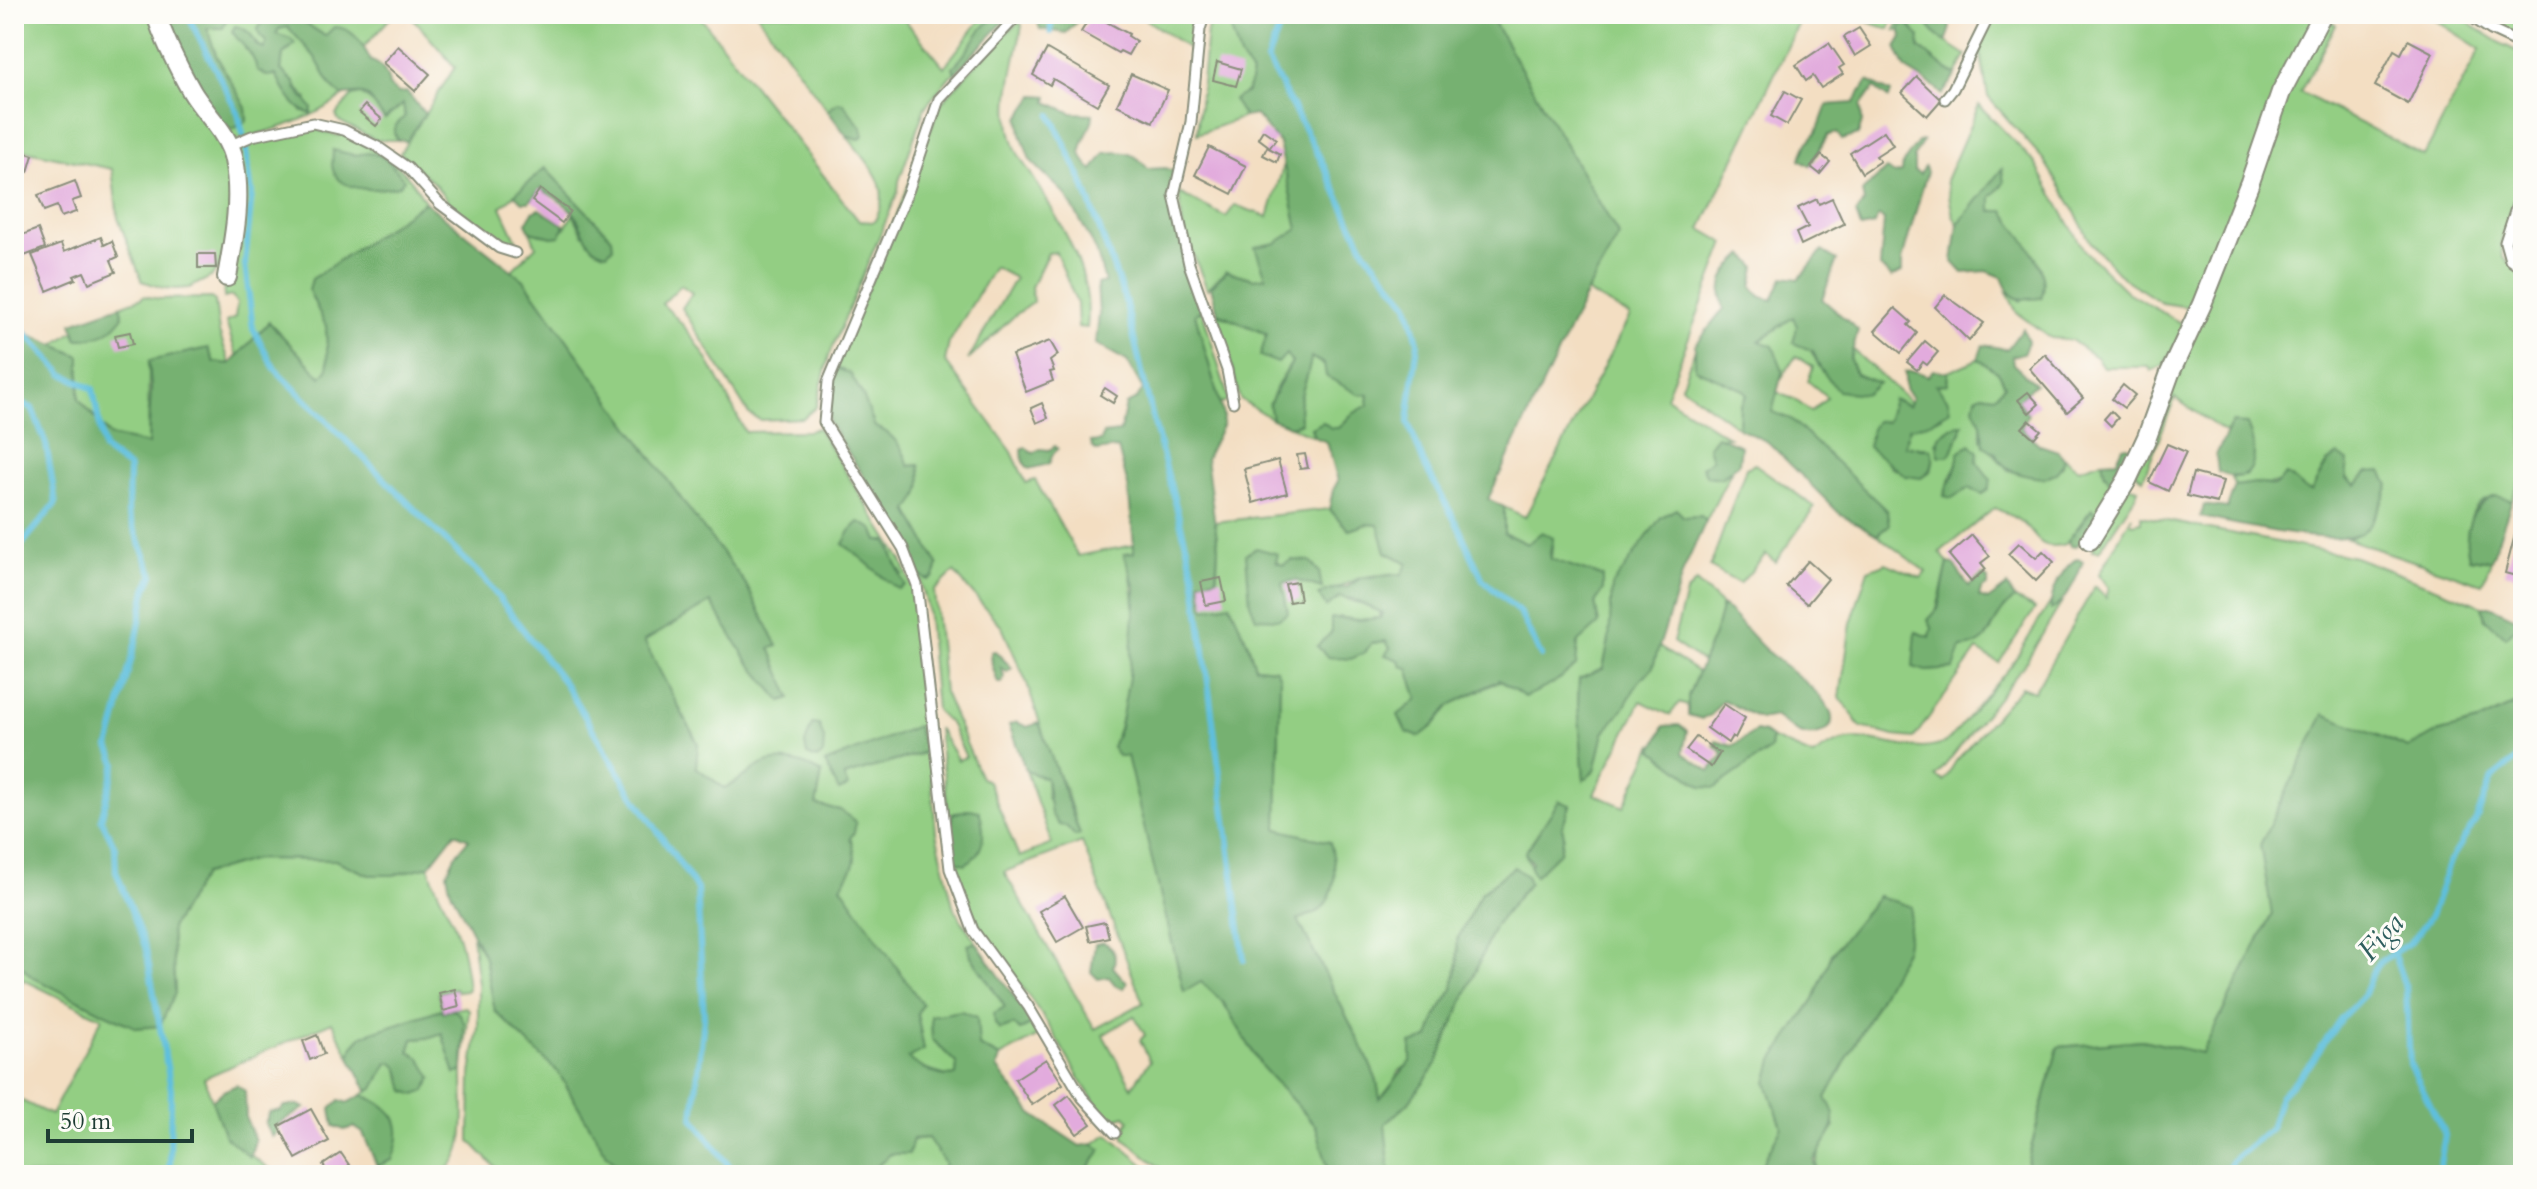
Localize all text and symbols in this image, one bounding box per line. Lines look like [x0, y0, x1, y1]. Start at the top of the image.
water label: Figa [2349, 904, 2413, 970]
scale bar [48, 1093, 192, 1143]
text: 50 m [60, 1105, 112, 1138]

